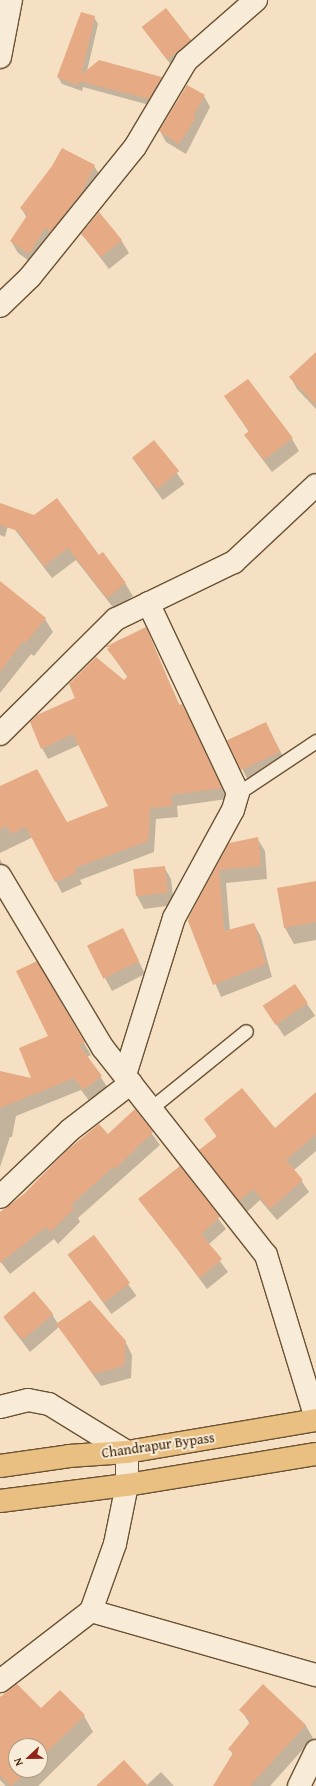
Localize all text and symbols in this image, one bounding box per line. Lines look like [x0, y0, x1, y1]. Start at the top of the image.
street label: Chandrapur Bypass [100, 1429, 216, 1461]
north arrow [8, 1738, 48, 1778]
text: N [9, 1756, 27, 1769]

